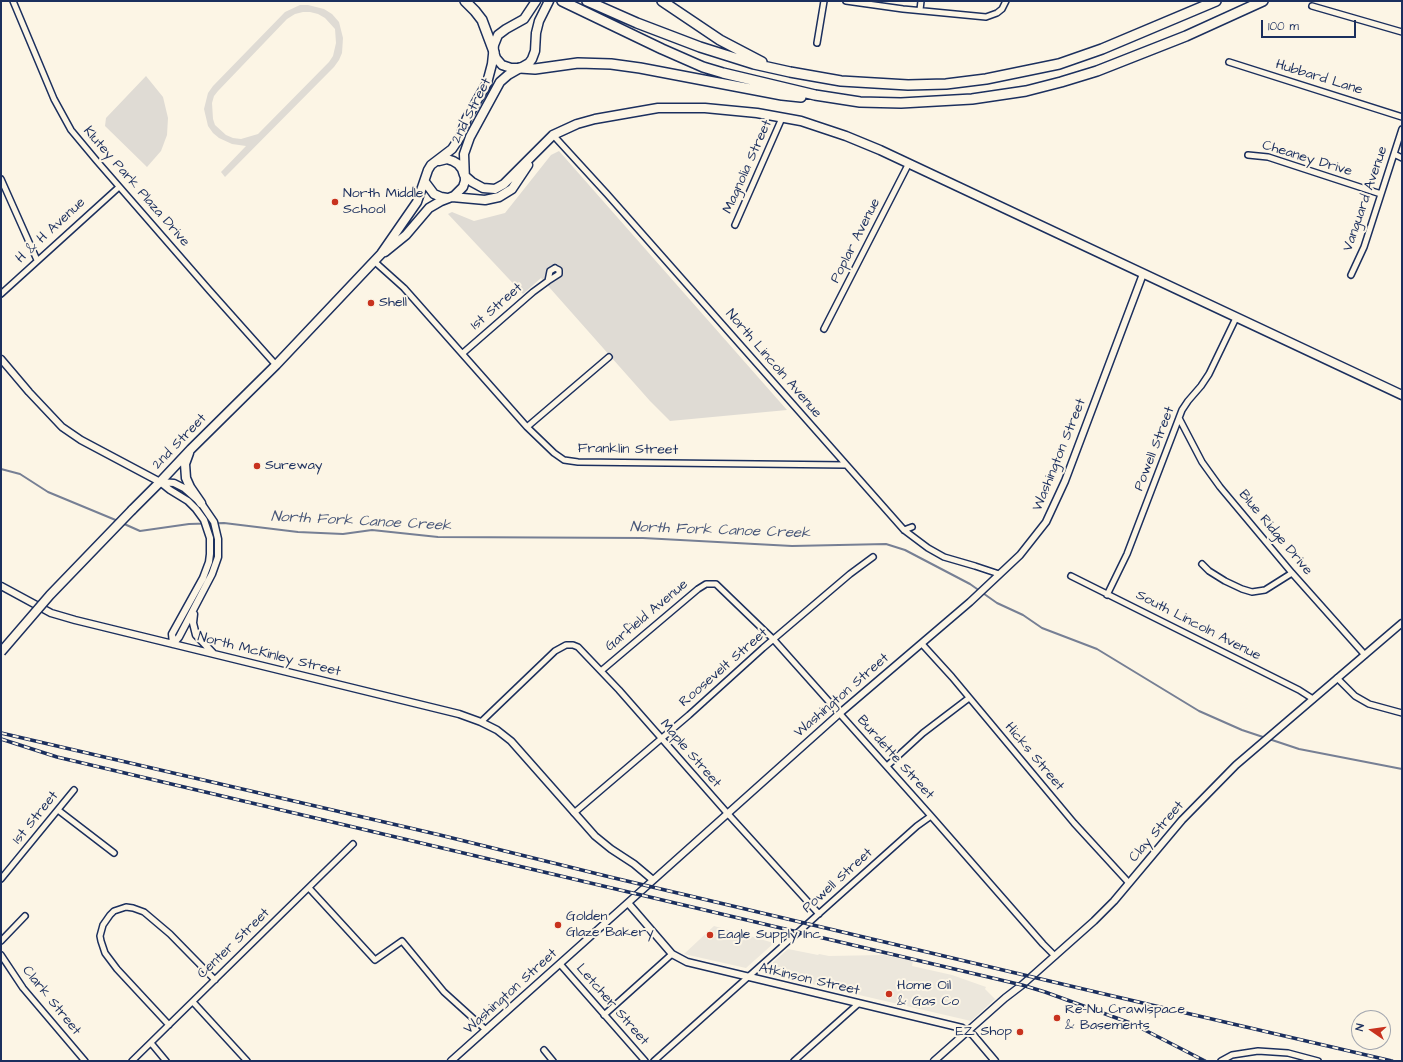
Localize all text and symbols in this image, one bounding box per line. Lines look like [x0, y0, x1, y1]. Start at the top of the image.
scale bar [1263, 12, 1358, 38]
text: 100 m [1268, 18, 1299, 35]
street label: Hubbard Lane [1273, 57, 1365, 99]
street label: 2nd Street [448, 76, 496, 146]
street label: Magnolia Street [720, 117, 776, 217]
street label: Klutey Park Plaza Drive [79, 123, 193, 251]
street label: Cheaney Drive [1260, 137, 1354, 181]
street label: Vanguard Avenue [1340, 144, 1392, 254]
place label: North Middle School [343, 186, 423, 218]
street label: H & H Avenue [13, 195, 89, 267]
street label: Poplar Avenue [827, 196, 885, 286]
marker: North Middle School [330, 197, 340, 207]
street label: 1st Street [468, 280, 526, 334]
place label: Shell [379, 295, 407, 311]
marker: Shell [366, 298, 376, 308]
street label: North Lincoln Avenue [721, 306, 825, 422]
street label: Washington Street [1030, 396, 1090, 514]
street label: Powell Street [1131, 404, 1179, 494]
street label: 2nd Street [149, 411, 211, 473]
street label: Franklin Street [578, 441, 678, 459]
place label: Sureway [265, 458, 323, 474]
marker: Sureway [252, 461, 262, 471]
street label: Blue Ridge Drive [1235, 487, 1315, 579]
water label: North Fork Canoe Creek [270, 508, 452, 536]
water label: North Fork Canoe Creek [629, 519, 811, 543]
street label: Garfield Avenue [602, 576, 692, 656]
street label: South Lincoln Avenue [1133, 587, 1263, 665]
street label: Roosevelt Street [676, 625, 772, 711]
street label: North McKinley Street [196, 629, 342, 681]
street label: Washington Street [791, 650, 893, 742]
street label: Burdette Street [853, 713, 937, 803]
street label: Maple Street [656, 716, 724, 792]
street label: Hicks Street [1001, 719, 1067, 795]
street label: 1st Street [10, 788, 62, 848]
street label: Clay Street [1126, 798, 1188, 866]
street label: Powell Street [799, 845, 877, 917]
street label: Center Street [194, 905, 274, 983]
place label: Golden Glaze Bakery [566, 909, 654, 942]
marker: Golden Glaze Bakery [553, 920, 563, 930]
place label: Eagle Supply Inc [718, 927, 821, 943]
marker: Eagle Supply Inc [705, 930, 715, 940]
street label: Washington Street [461, 946, 561, 1038]
street label: Atkinson Street [757, 960, 861, 1000]
street label: Letcher Street [572, 961, 652, 1049]
street label: Clark Street [18, 963, 84, 1039]
place label: Home Oil & Gas Co [897, 978, 959, 1010]
marker: Home Oil & Gas Co [884, 989, 894, 999]
place label: Re-Nu Crawlspace & Basements [1065, 1002, 1185, 1034]
north arrow [1351, 1010, 1391, 1050]
marker: Re-Nu Crawlspace & Basements [1052, 1013, 1062, 1023]
text: N [1352, 1022, 1368, 1032]
place label: EZ Shop [956, 1024, 1012, 1040]
marker: EZ Shop [1015, 1027, 1025, 1037]

